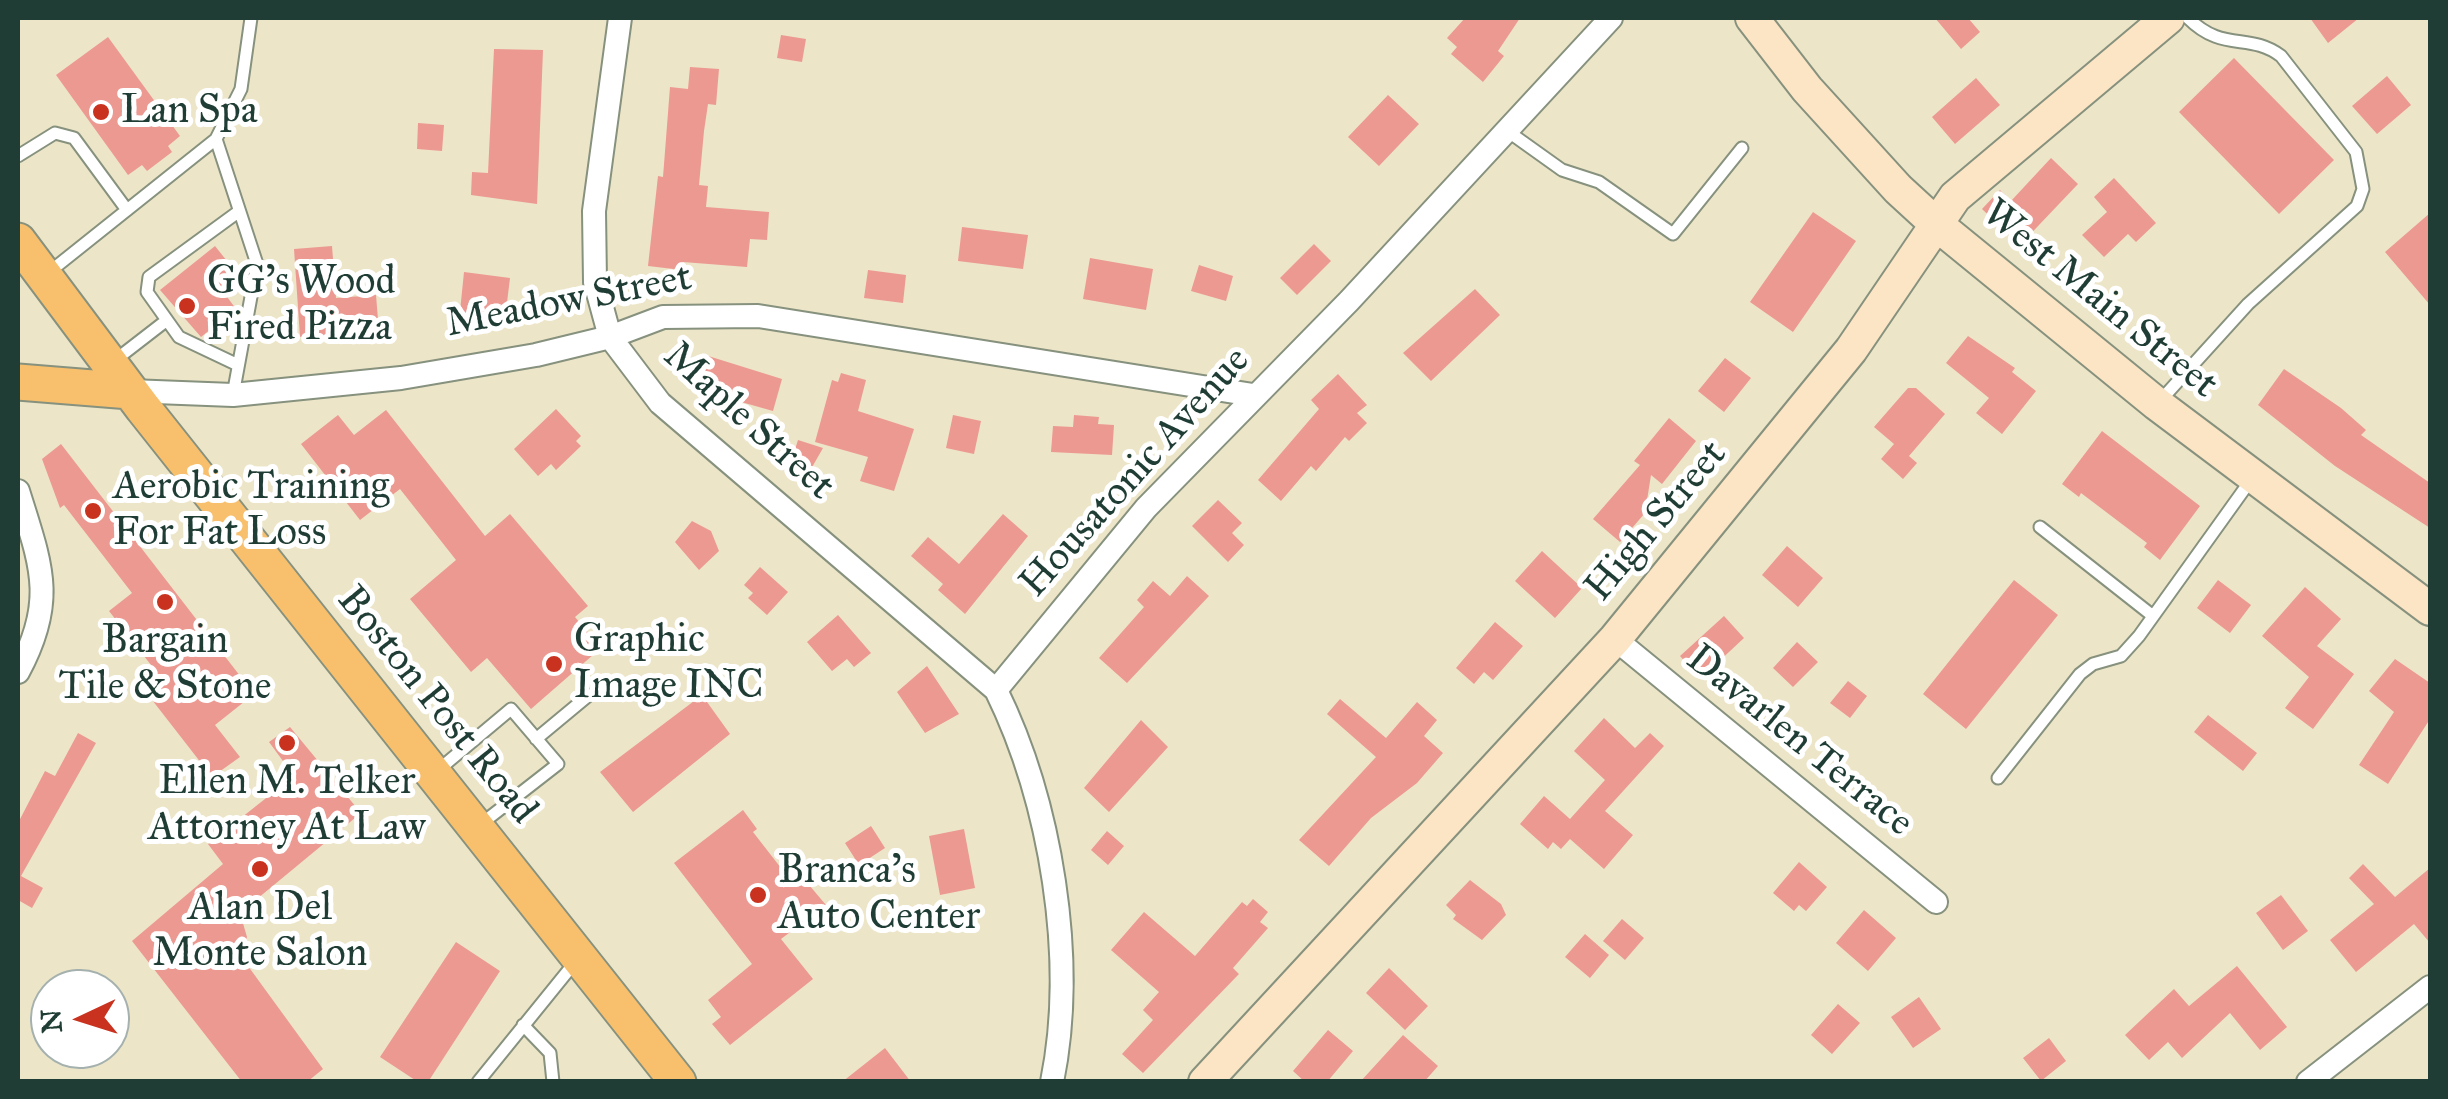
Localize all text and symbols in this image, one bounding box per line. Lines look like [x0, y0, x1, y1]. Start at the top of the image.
place label: Lan Spa [121, 88, 258, 136]
marker: Lan Spa [90, 101, 112, 123]
street label: West Main Street [1972, 190, 2226, 410]
street label: Meadow Street [442, 255, 696, 349]
place label: GG's Wood Fired Pizza [207, 259, 396, 353]
marker: GG's Wood Fired Pizza [176, 295, 198, 317]
street label: Maple Street [653, 333, 843, 511]
street label: Housatonic Avenue [1011, 338, 1261, 608]
street label: High Street [1576, 432, 1738, 612]
place label: Aerobic Training For Fat Loss [113, 464, 390, 558]
marker: Aerobic Training For Fat Loss [82, 500, 104, 522]
street label: Boston Post Road [326, 578, 546, 834]
marker: Bargain Tile & Stone [154, 591, 176, 613]
place label: Graphic Image INC [574, 617, 764, 711]
place label: Bargain Tile & Stone [59, 618, 271, 712]
street label: Davarlen Terrace [1676, 636, 1922, 848]
marker: Graphic Image INC [543, 653, 565, 675]
marker: Ellen M. Telker Attorney At Law [276, 732, 298, 754]
place label: Ellen M. Telker Attorney At Law [148, 759, 426, 853]
place label: Branca's Auto Center [778, 848, 980, 942]
marker: Alan Del Monte Salon [249, 858, 271, 880]
marker: Branca's Auto Center [747, 884, 769, 906]
place label: Alan Del Monte Salon [153, 885, 367, 979]
north arrow [30, 969, 130, 1069]
text: N [33, 1008, 70, 1034]

